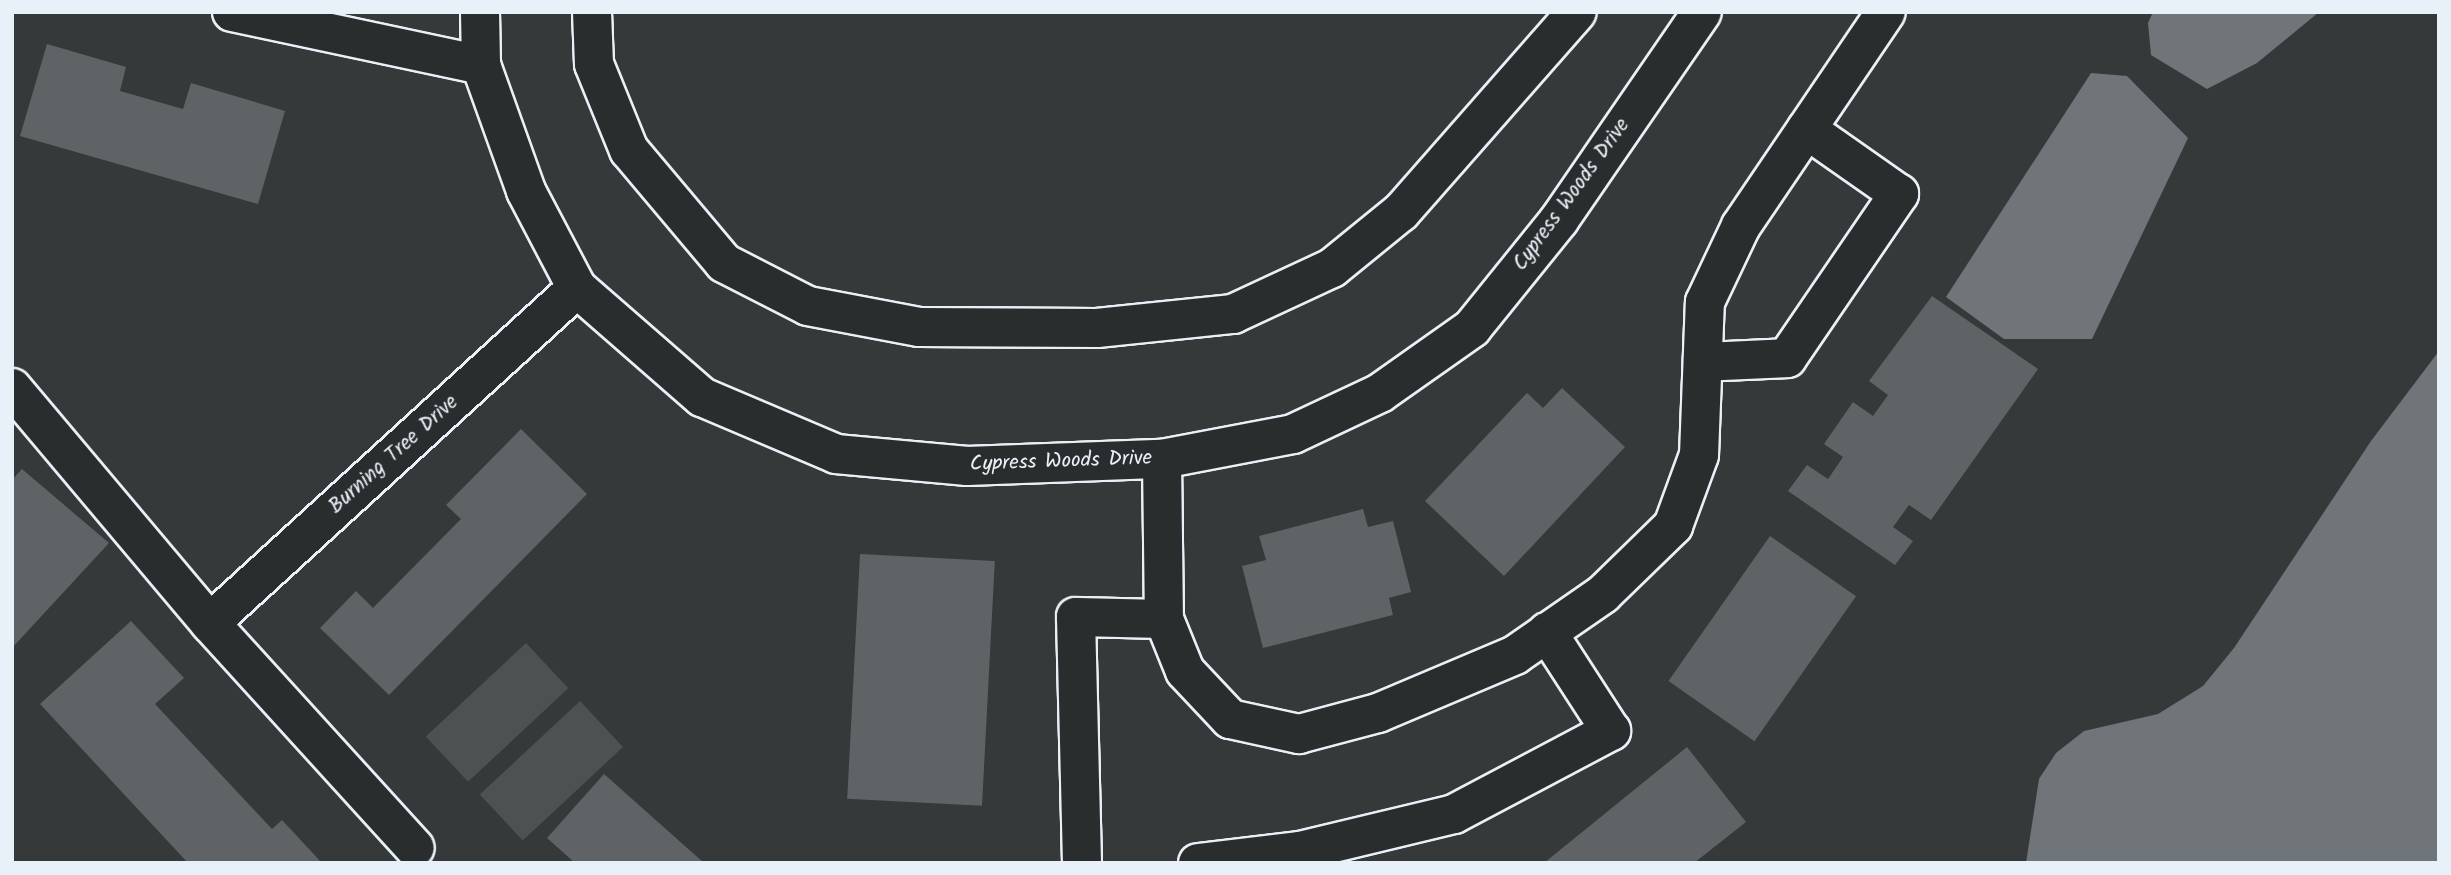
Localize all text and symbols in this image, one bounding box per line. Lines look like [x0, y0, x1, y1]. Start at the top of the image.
street label: Cypress Woods Drive [1508, 114, 1636, 276]
street label: Burning Tree Drive [324, 390, 464, 520]
street label: Cypress Woods Drive [969, 446, 1153, 478]

